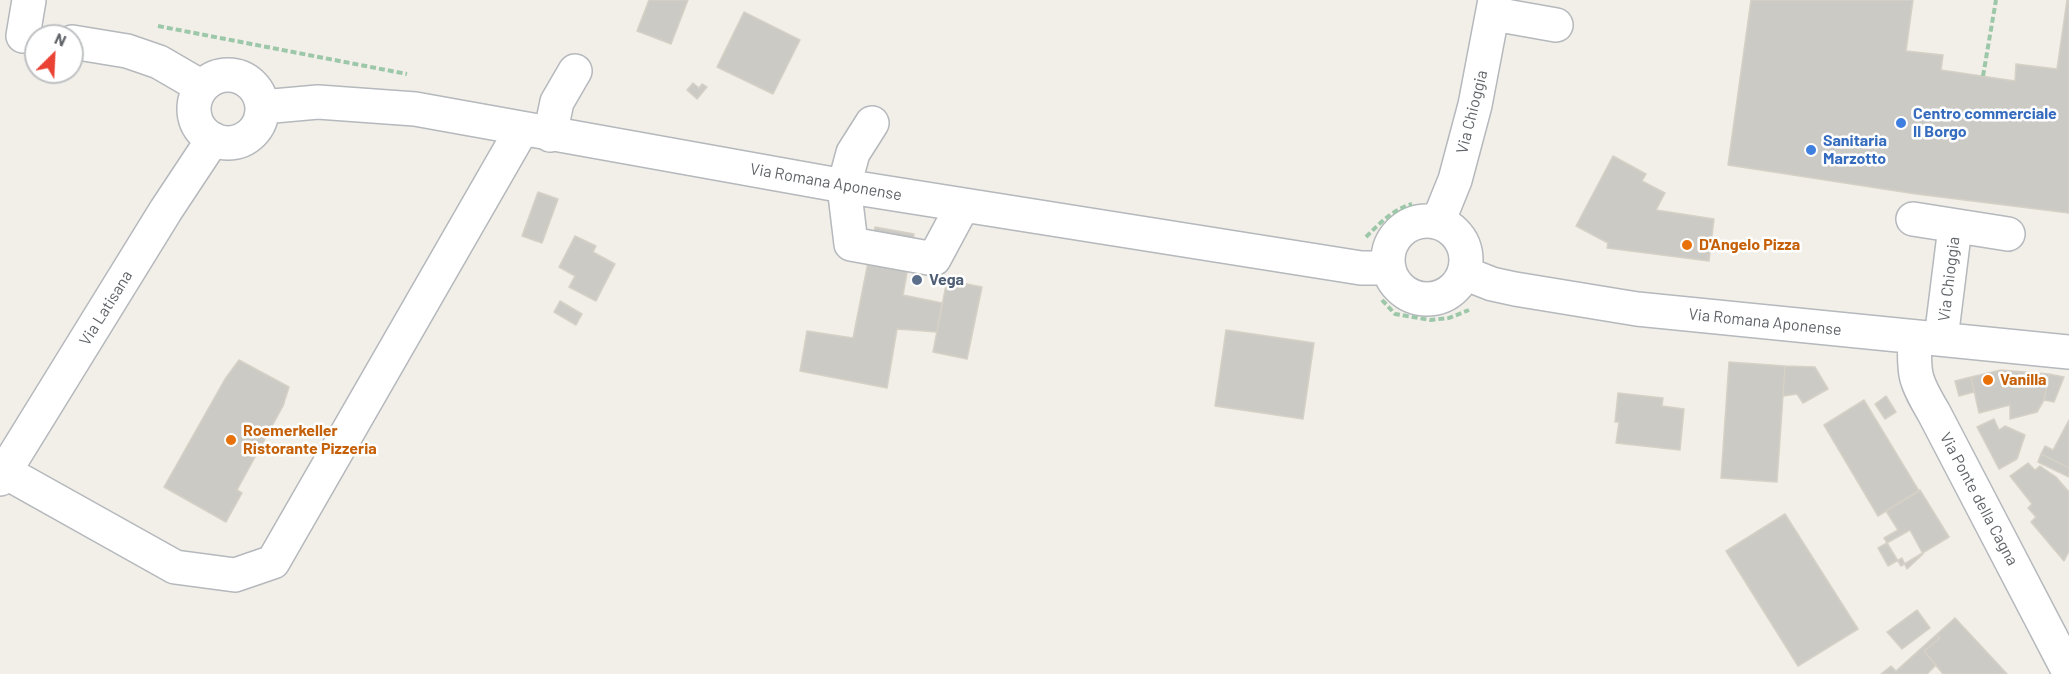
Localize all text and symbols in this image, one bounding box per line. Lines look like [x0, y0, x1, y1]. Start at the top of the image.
north arrow [24, 24, 84, 84]
text: N [52, 28, 69, 50]
street label: Via Chioggia [1452, 68, 1492, 156]
place label: Centro commerciale Il Borgo [1913, 104, 2057, 142]
marker: Centro commerciale Il Borgo [1894, 116, 1908, 130]
place label: Sanitaria Marzotto [1823, 131, 1887, 169]
marker: Sanitaria Marzotto [1804, 143, 1818, 157]
street label: Via Romana Aponense [749, 159, 903, 205]
place label: D'Angelo Pizza [1699, 235, 1800, 255]
street label: Via Chioggia [1934, 235, 1964, 323]
marker: D'Angelo Pizza [1680, 238, 1694, 252]
street label: Via Latisana [75, 267, 137, 349]
place label: Vega [929, 270, 964, 290]
marker: Vega [910, 273, 924, 287]
street label: Via Romana Aponense [1688, 304, 1842, 340]
place label: Vanilla [2000, 370, 2047, 390]
marker: Vanilla [1981, 373, 1995, 387]
place label: Roemerkeller Ristorante Pizzeria [243, 421, 377, 459]
street label: Via Ponte della Cagna [1936, 429, 2022, 569]
marker: Roemerkeller Ristorante Pizzeria [224, 433, 238, 447]

